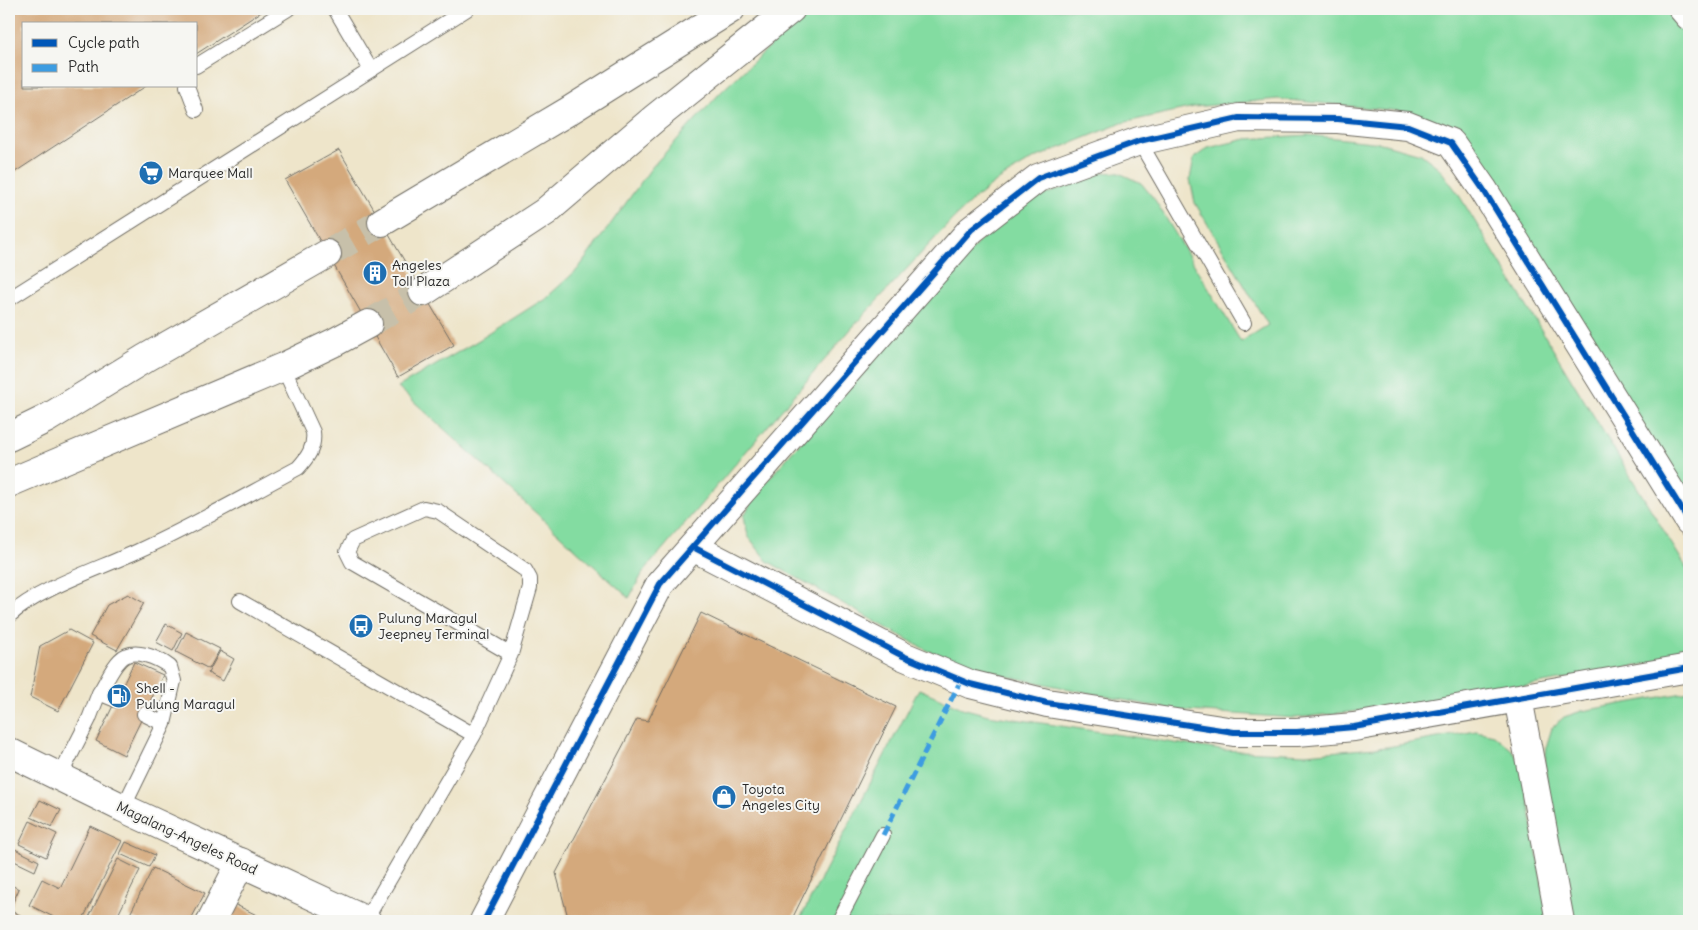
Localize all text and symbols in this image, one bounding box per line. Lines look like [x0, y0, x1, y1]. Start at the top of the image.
legend [22, 22, 198, 88]
text: Cycle path [68, 33, 140, 52]
text: Path [68, 57, 99, 76]
supermarket icon: Marquee Mall [138, 160, 164, 186]
place label: Marquee Mall [168, 164, 253, 182]
place label: Angeles Toll Plaza [392, 256, 450, 290]
building icon: Angeles Toll Plaza [362, 260, 388, 286]
place label: Pulung Maragul Jeepney Terminal [378, 609, 489, 643]
bus stop icon: Pulung Maragul Jeepney Terminal [348, 613, 374, 639]
place label: Shell - Pulung Maragul [136, 679, 235, 713]
fuel station icon: Shell - Pulung Maragul [106, 683, 132, 709]
place label: Toyota Angeles City [742, 780, 820, 814]
shop icon: Toyota Angeles City [711, 784, 737, 810]
street label: Magalang-Angeles Road [114, 797, 260, 879]

